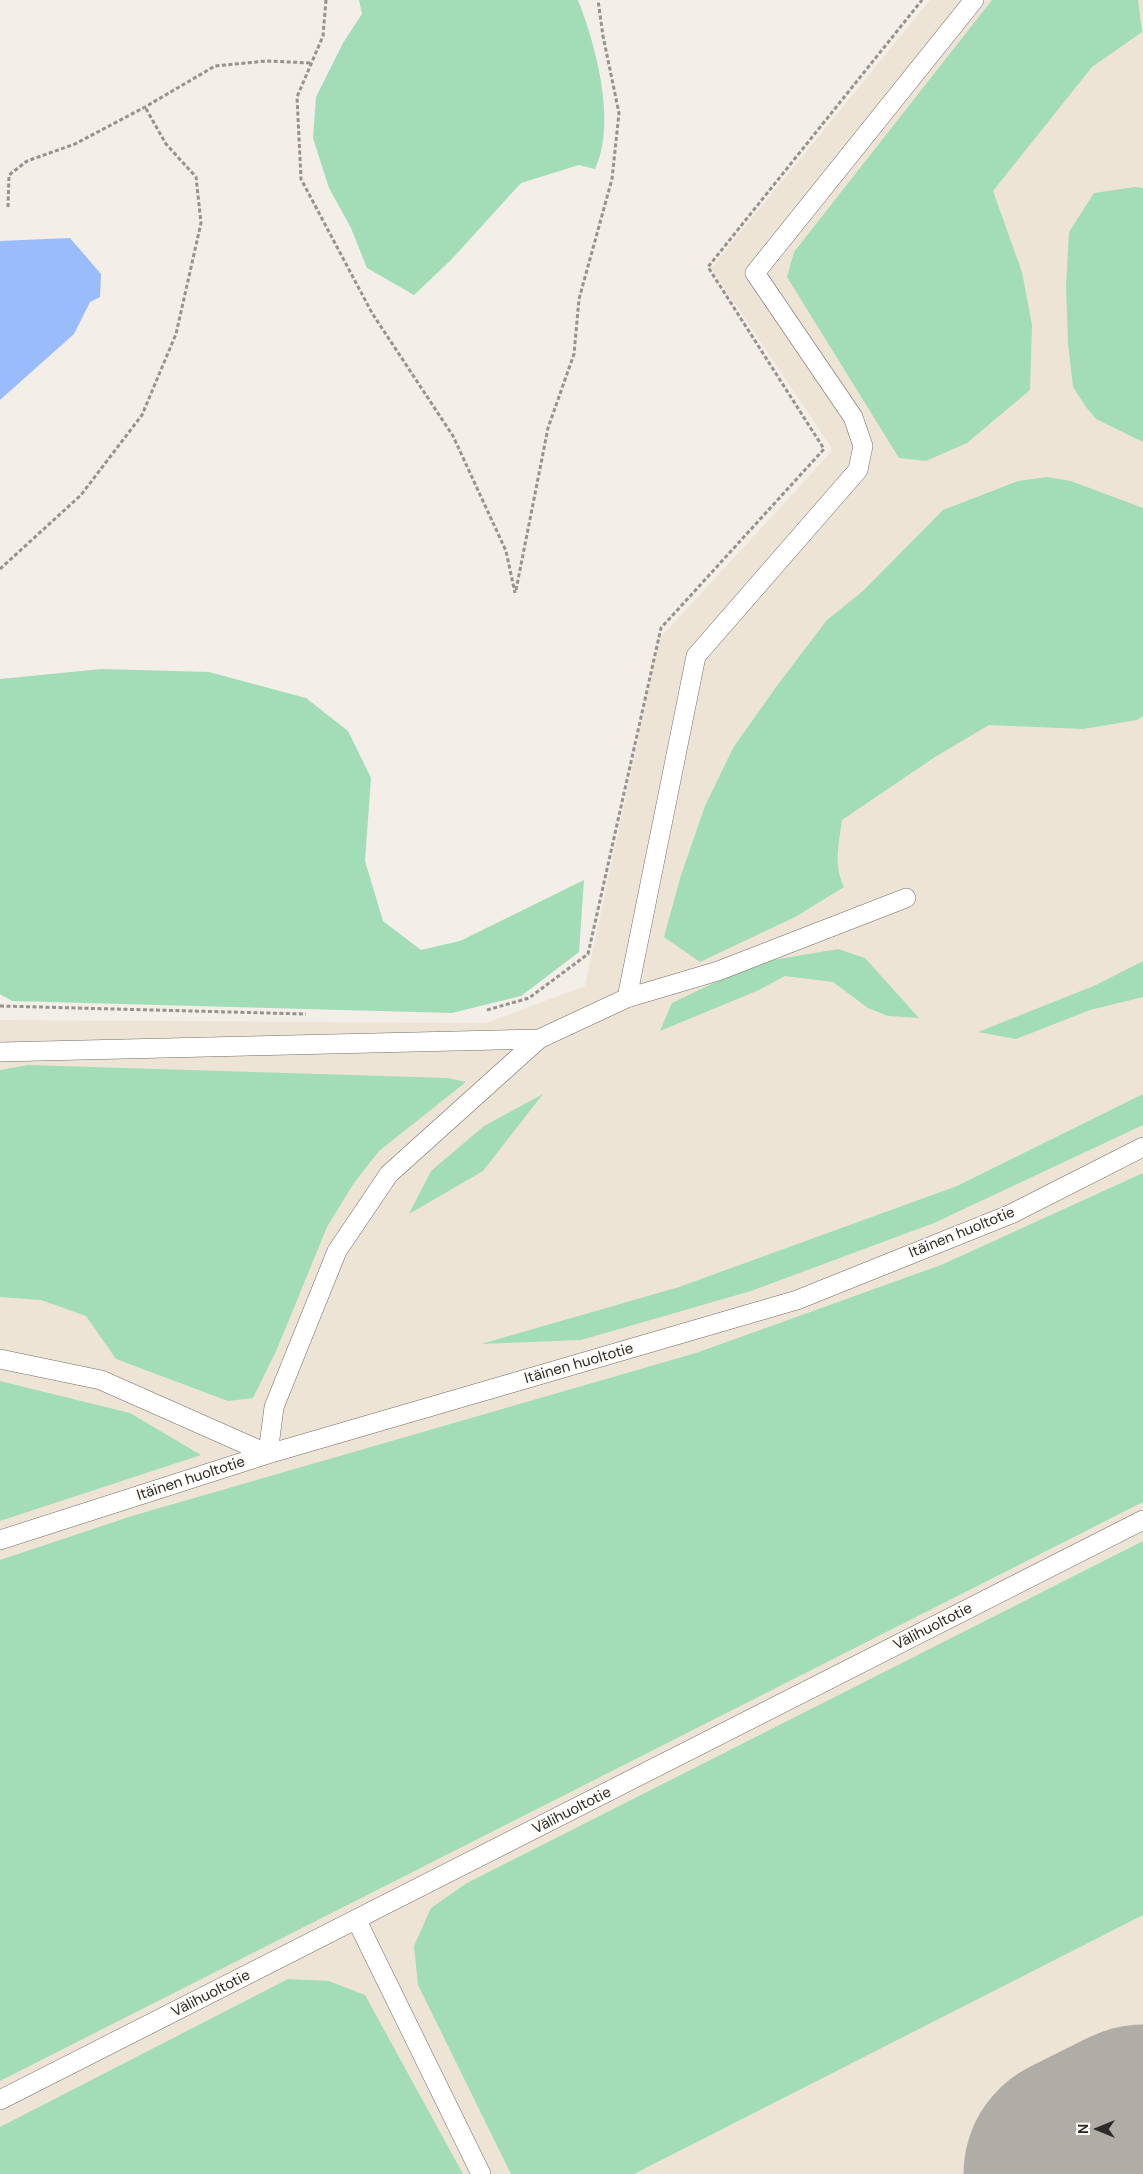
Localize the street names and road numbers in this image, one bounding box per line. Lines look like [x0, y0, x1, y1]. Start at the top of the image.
street label: Itäinen huoltotie [906, 1204, 1018, 1262]
street label: Itäinen huoltotie [522, 1340, 636, 1388]
street label: Itäinen huoltotie [135, 1453, 247, 1505]
street label: Välihuoltotie [891, 1599, 975, 1655]
street label: Välihuoltotie [530, 1783, 614, 1839]
street label: Välihuoltotie [169, 1966, 253, 2022]

